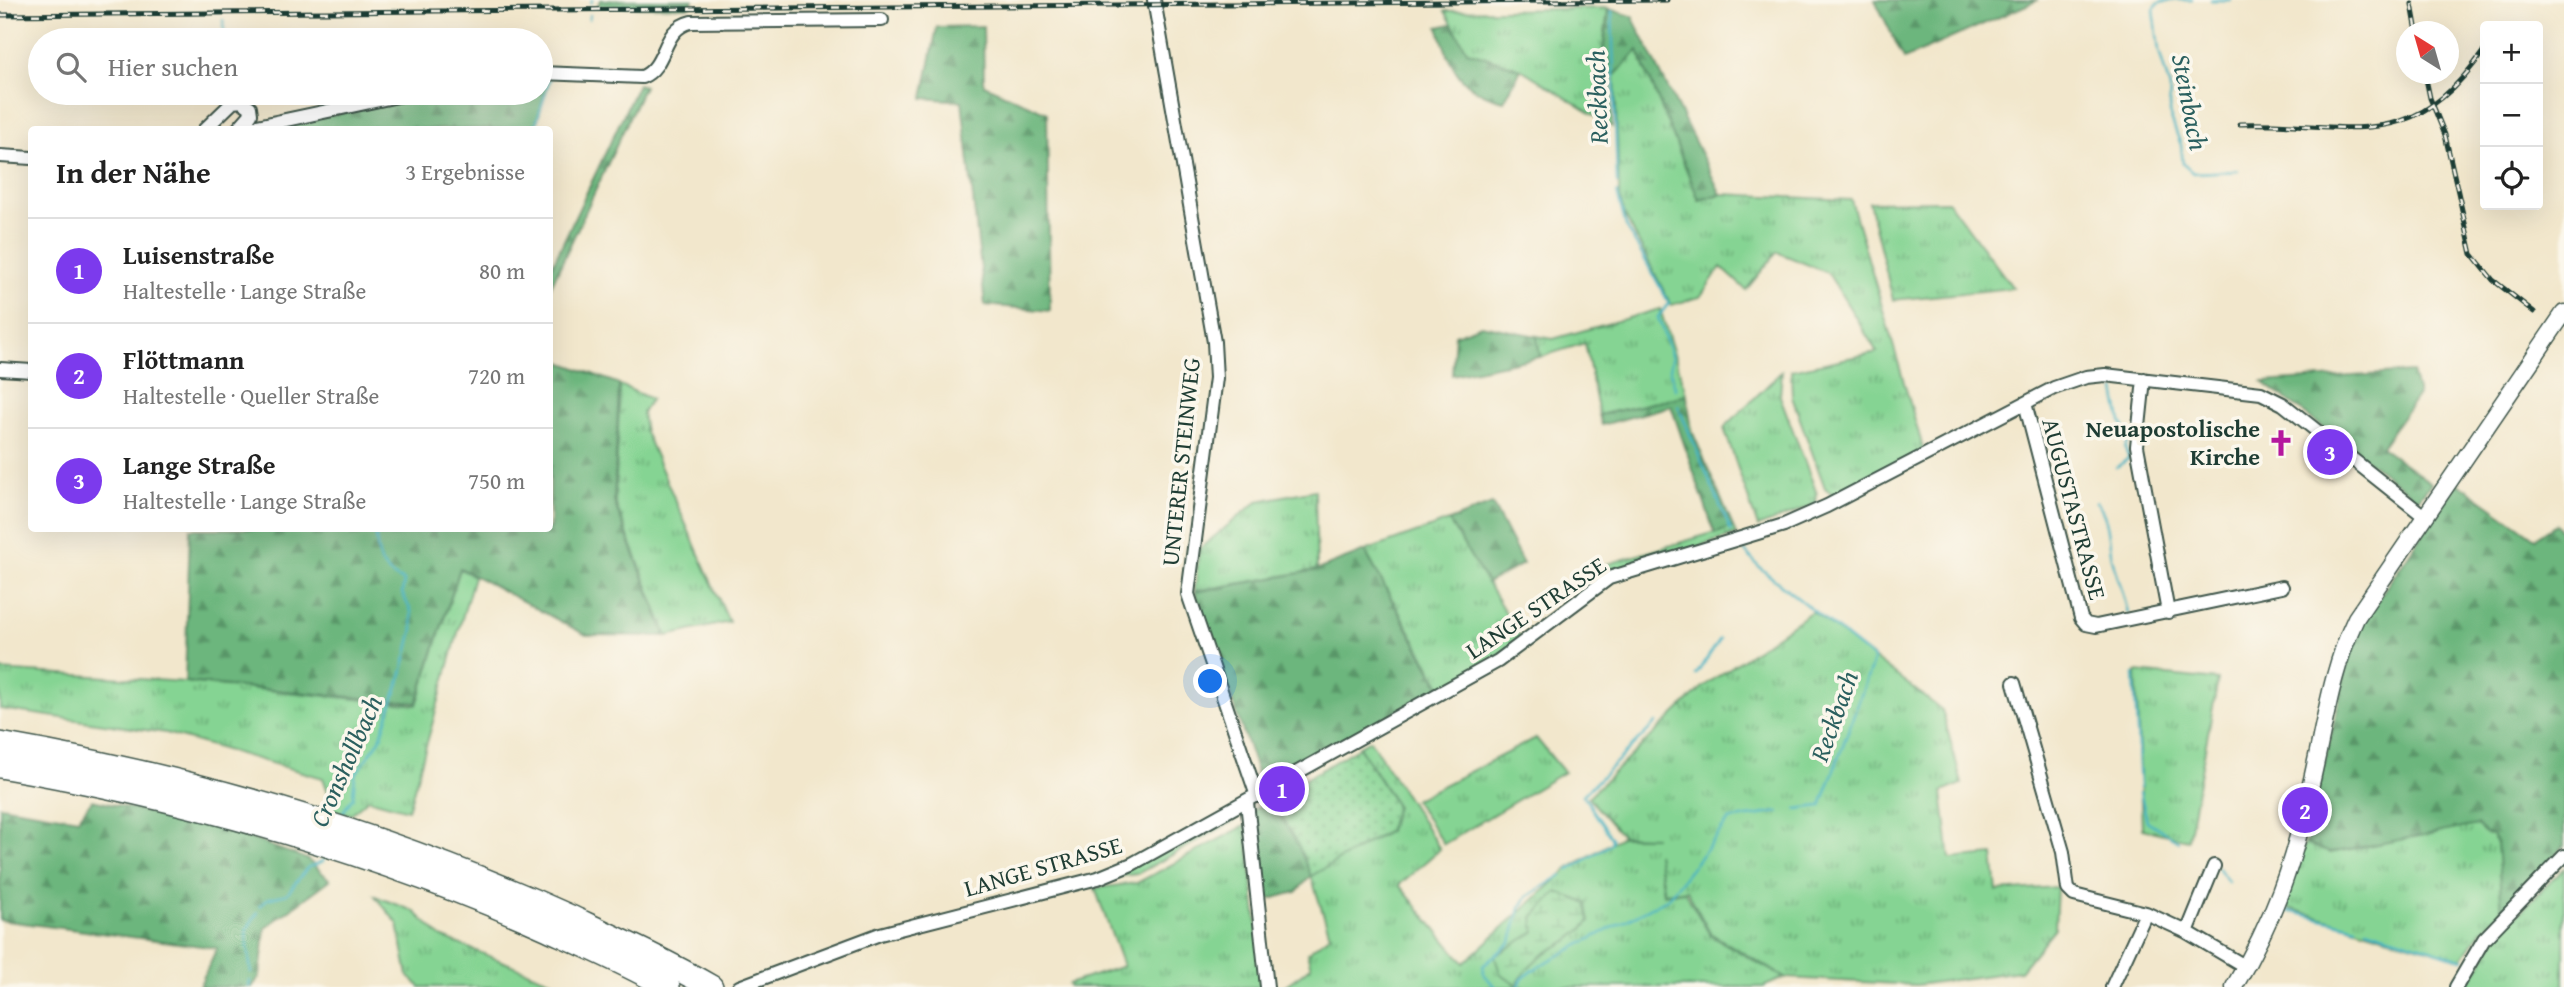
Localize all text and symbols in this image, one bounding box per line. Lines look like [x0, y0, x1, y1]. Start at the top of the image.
north arrow [2396, 21, 2459, 84]
map controls [2480, 21, 2543, 210]
button: + [2480, 21, 2543, 84]
search box [28, 28, 553, 105]
text: Hier suchen [108, 47, 238, 86]
icon: search [52, 48, 90, 86]
water label: Reckbach [1575, 49, 1618, 146]
water label: Steinbach [2162, 50, 2219, 154]
button: − [2480, 84, 2543, 147]
button: locate [2480, 147, 2543, 210]
text: In der Nähe [56, 150, 211, 194]
text: 3 Ergebnisse [405, 155, 525, 188]
text: Luisenstraße [123, 235, 275, 274]
text: 1 [73, 254, 85, 287]
text: 80 m [479, 254, 525, 287]
text: Haltestelle · Lange Straße [123, 274, 366, 307]
text: Flöttmann [123, 340, 244, 379]
street label: UNTERER STEINWEG [1152, 356, 1209, 568]
text: 2 [73, 359, 85, 392]
text: 720 m [468, 359, 525, 392]
text: Haltestelle · Queller Straße [123, 379, 379, 412]
place label: Neuapostolische Kirche [2086, 411, 2260, 474]
street label: AUGUSTASTRASSE [2033, 414, 2116, 604]
pin: 3 [2307, 426, 2353, 478]
church icon: Neuapostolische Kirche [2266, 428, 2296, 458]
text: Lange Straße [123, 445, 276, 484]
text: 3 [73, 464, 85, 497]
text: 750 m [468, 464, 525, 497]
text: Haltestelle · Lange Straße [123, 484, 366, 517]
street label: LANGE STRASSE [1459, 548, 1613, 668]
your location [1193, 664, 1227, 698]
water label: Reckbach [1799, 665, 1868, 768]
water label: Cronshollbach [299, 689, 392, 833]
pin: 1 [1259, 763, 1305, 815]
pin: 2 [2282, 784, 2328, 836]
street label: LANGE STRASSE [960, 827, 1126, 906]

